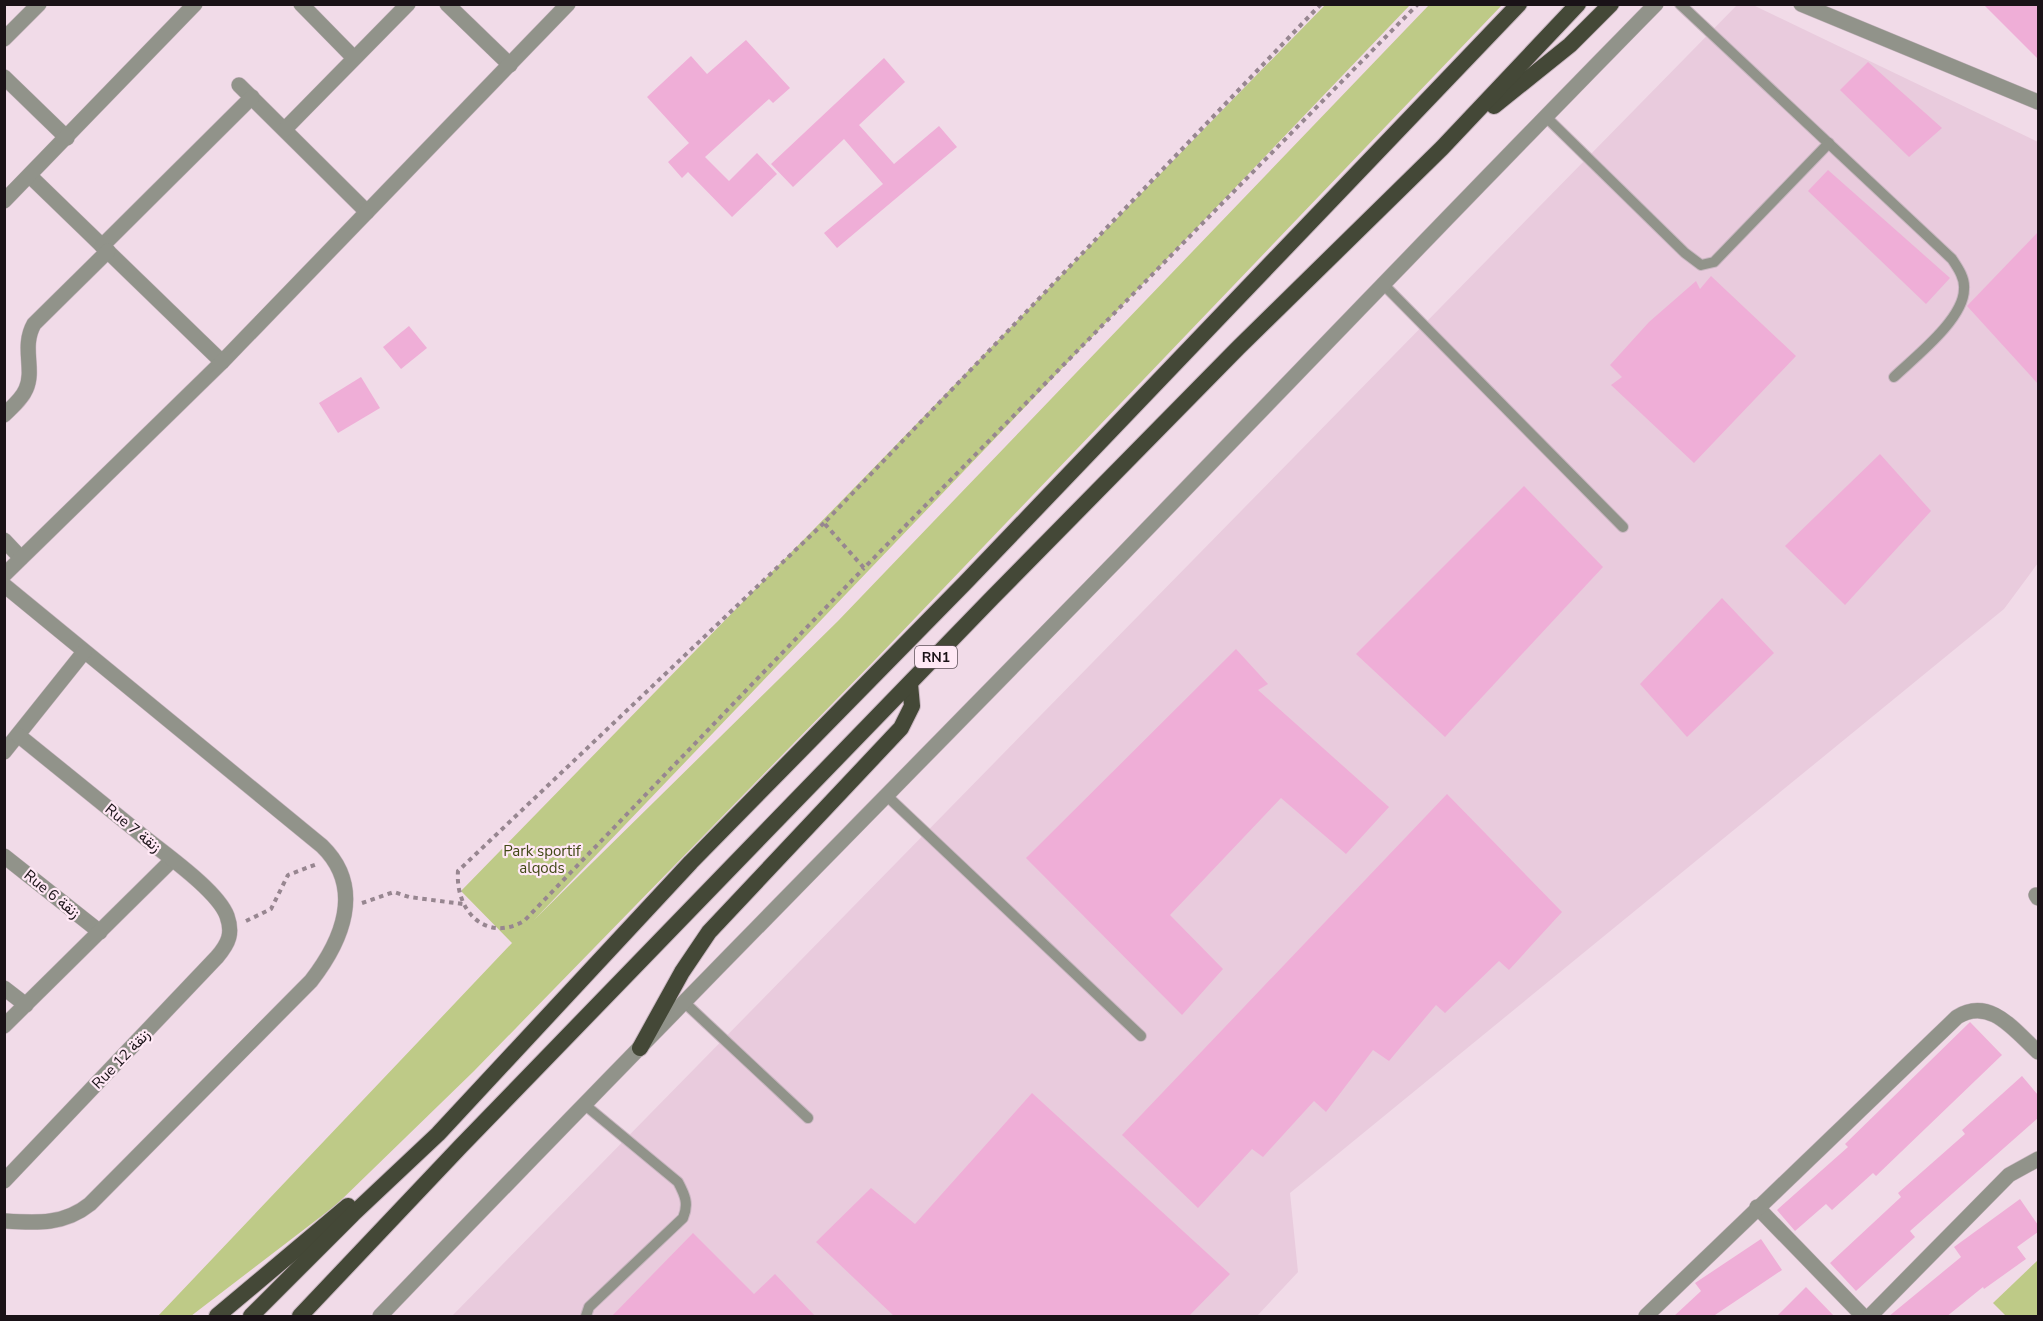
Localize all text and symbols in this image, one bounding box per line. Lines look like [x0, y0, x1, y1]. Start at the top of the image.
road number: RN1 [915, 646, 957, 668]
street label: Rue 7 زنقة [101, 799, 165, 857]
park label: Park sportif alqods [503, 841, 582, 878]
street label: Rue 6 زنقة [20, 865, 84, 923]
street label: Rue 12 زنقة [87, 1025, 155, 1093]

